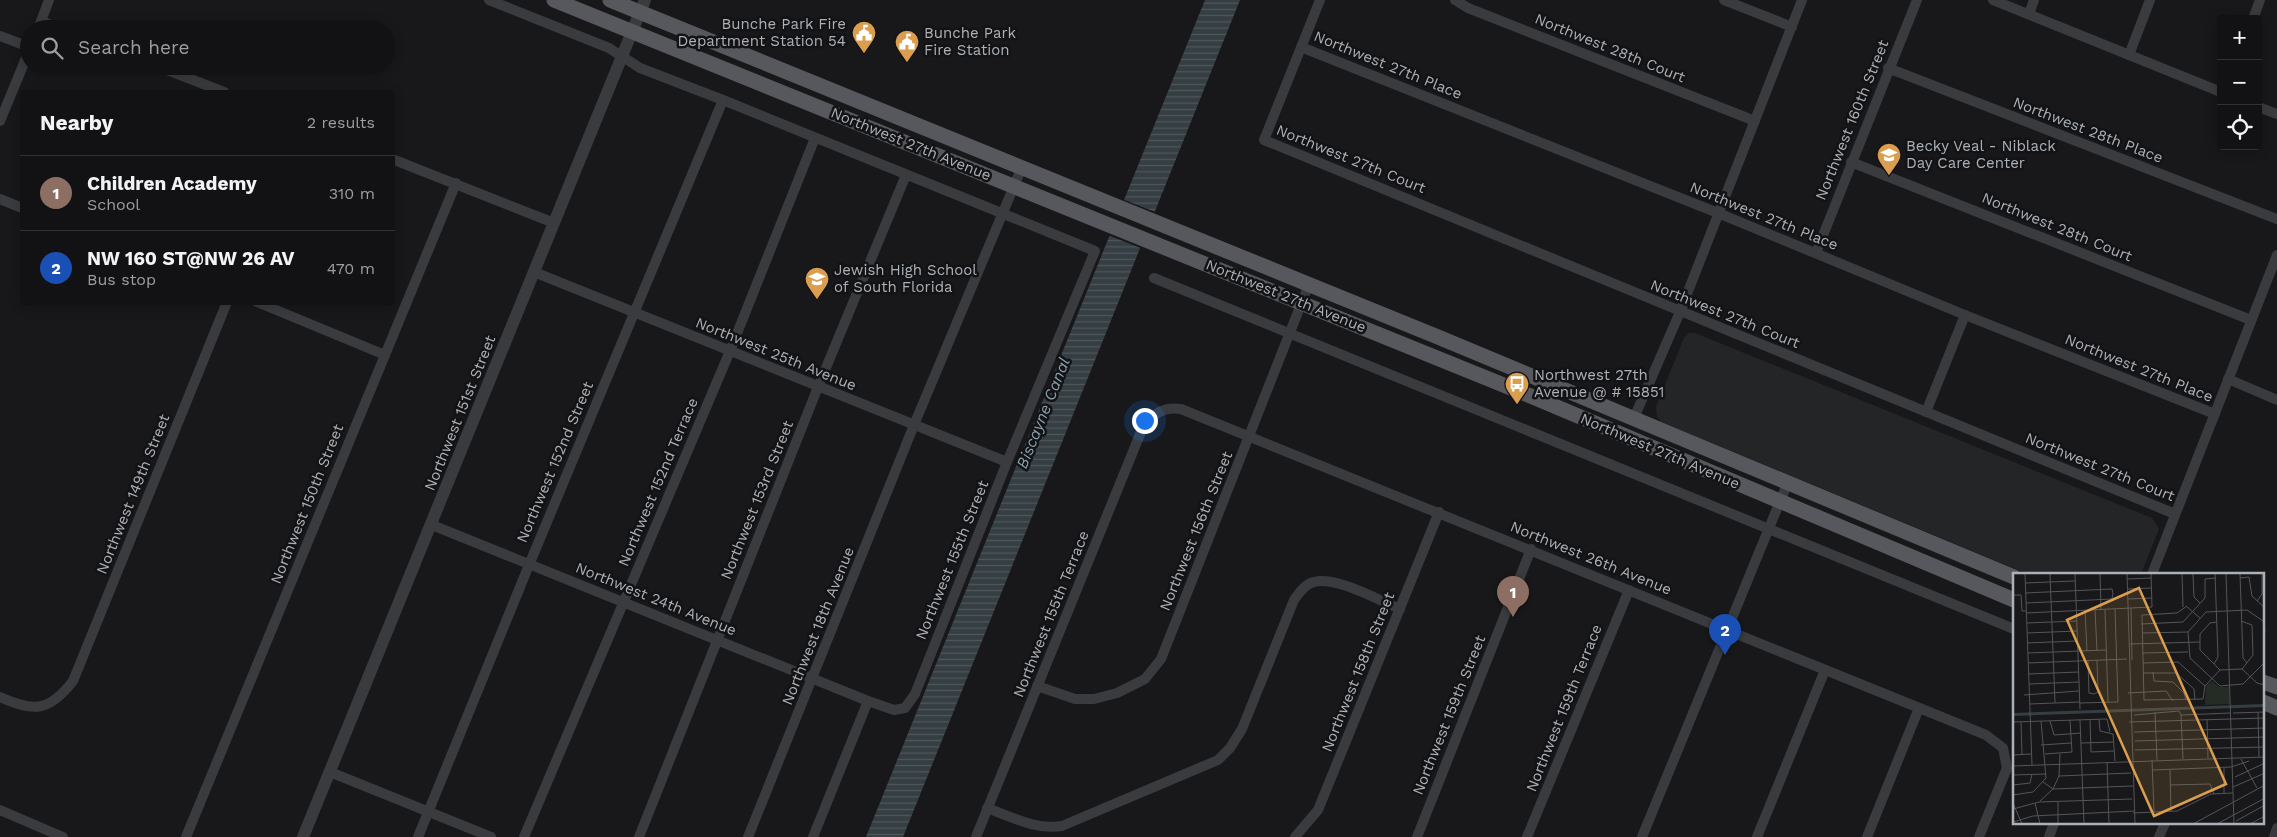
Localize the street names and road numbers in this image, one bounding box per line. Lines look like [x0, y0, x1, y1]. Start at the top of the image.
street label: Northwest 28th Court [1532, 10, 1688, 87]
street label: Northwest 27th Place [1311, 27, 1465, 103]
street label: Northwest 160th Street [1812, 37, 1893, 203]
street label: Northwest 28th Place [2010, 93, 2166, 167]
street label: Northwest 27th Avenue [828, 104, 994, 184]
street label: Northwest 27th Court [1274, 121, 1429, 197]
street label: Northwest 27th Place [1687, 178, 1841, 254]
street label: Northwest 28th Court [1979, 189, 2135, 266]
street label: Northwest 27th Avenue [1203, 256, 1369, 336]
street label: Northwest 27th Court [1648, 276, 1803, 352]
street label: Northwest 25th Avenue [693, 313, 859, 395]
street label: Northwest 27th Place [2062, 330, 2216, 406]
street label: Northwest 151st Street [421, 332, 500, 493]
street label: Northwest 152nd Street [513, 378, 597, 545]
street label: Northwest 152nd Terrace [614, 395, 702, 569]
street label: Northwest 27th Avenue [1578, 409, 1742, 493]
street label: Northwest 149th Street [93, 411, 174, 577]
street label: Northwest 153rd Street [717, 417, 797, 582]
street label: Northwest 150th Street [267, 421, 348, 587]
street label: Northwest 27th Court [2023, 429, 2178, 505]
street label: Northwest 156th Street [1156, 448, 1237, 613]
street label: Northwest 155th Street [912, 477, 992, 642]
street label: Northwest 26th Avenue [1508, 517, 1674, 599]
street label: Northwest 155th Terrace [1009, 528, 1093, 700]
street label: Northwest 18th Avenue [778, 544, 858, 708]
street label: Northwest 24th Avenue [573, 558, 739, 640]
street label: Northwest 158th Street [1318, 589, 1399, 754]
street label: Northwest 159th Terrace [1522, 622, 1606, 794]
street label: Northwest 159th Street [1409, 632, 1490, 797]

